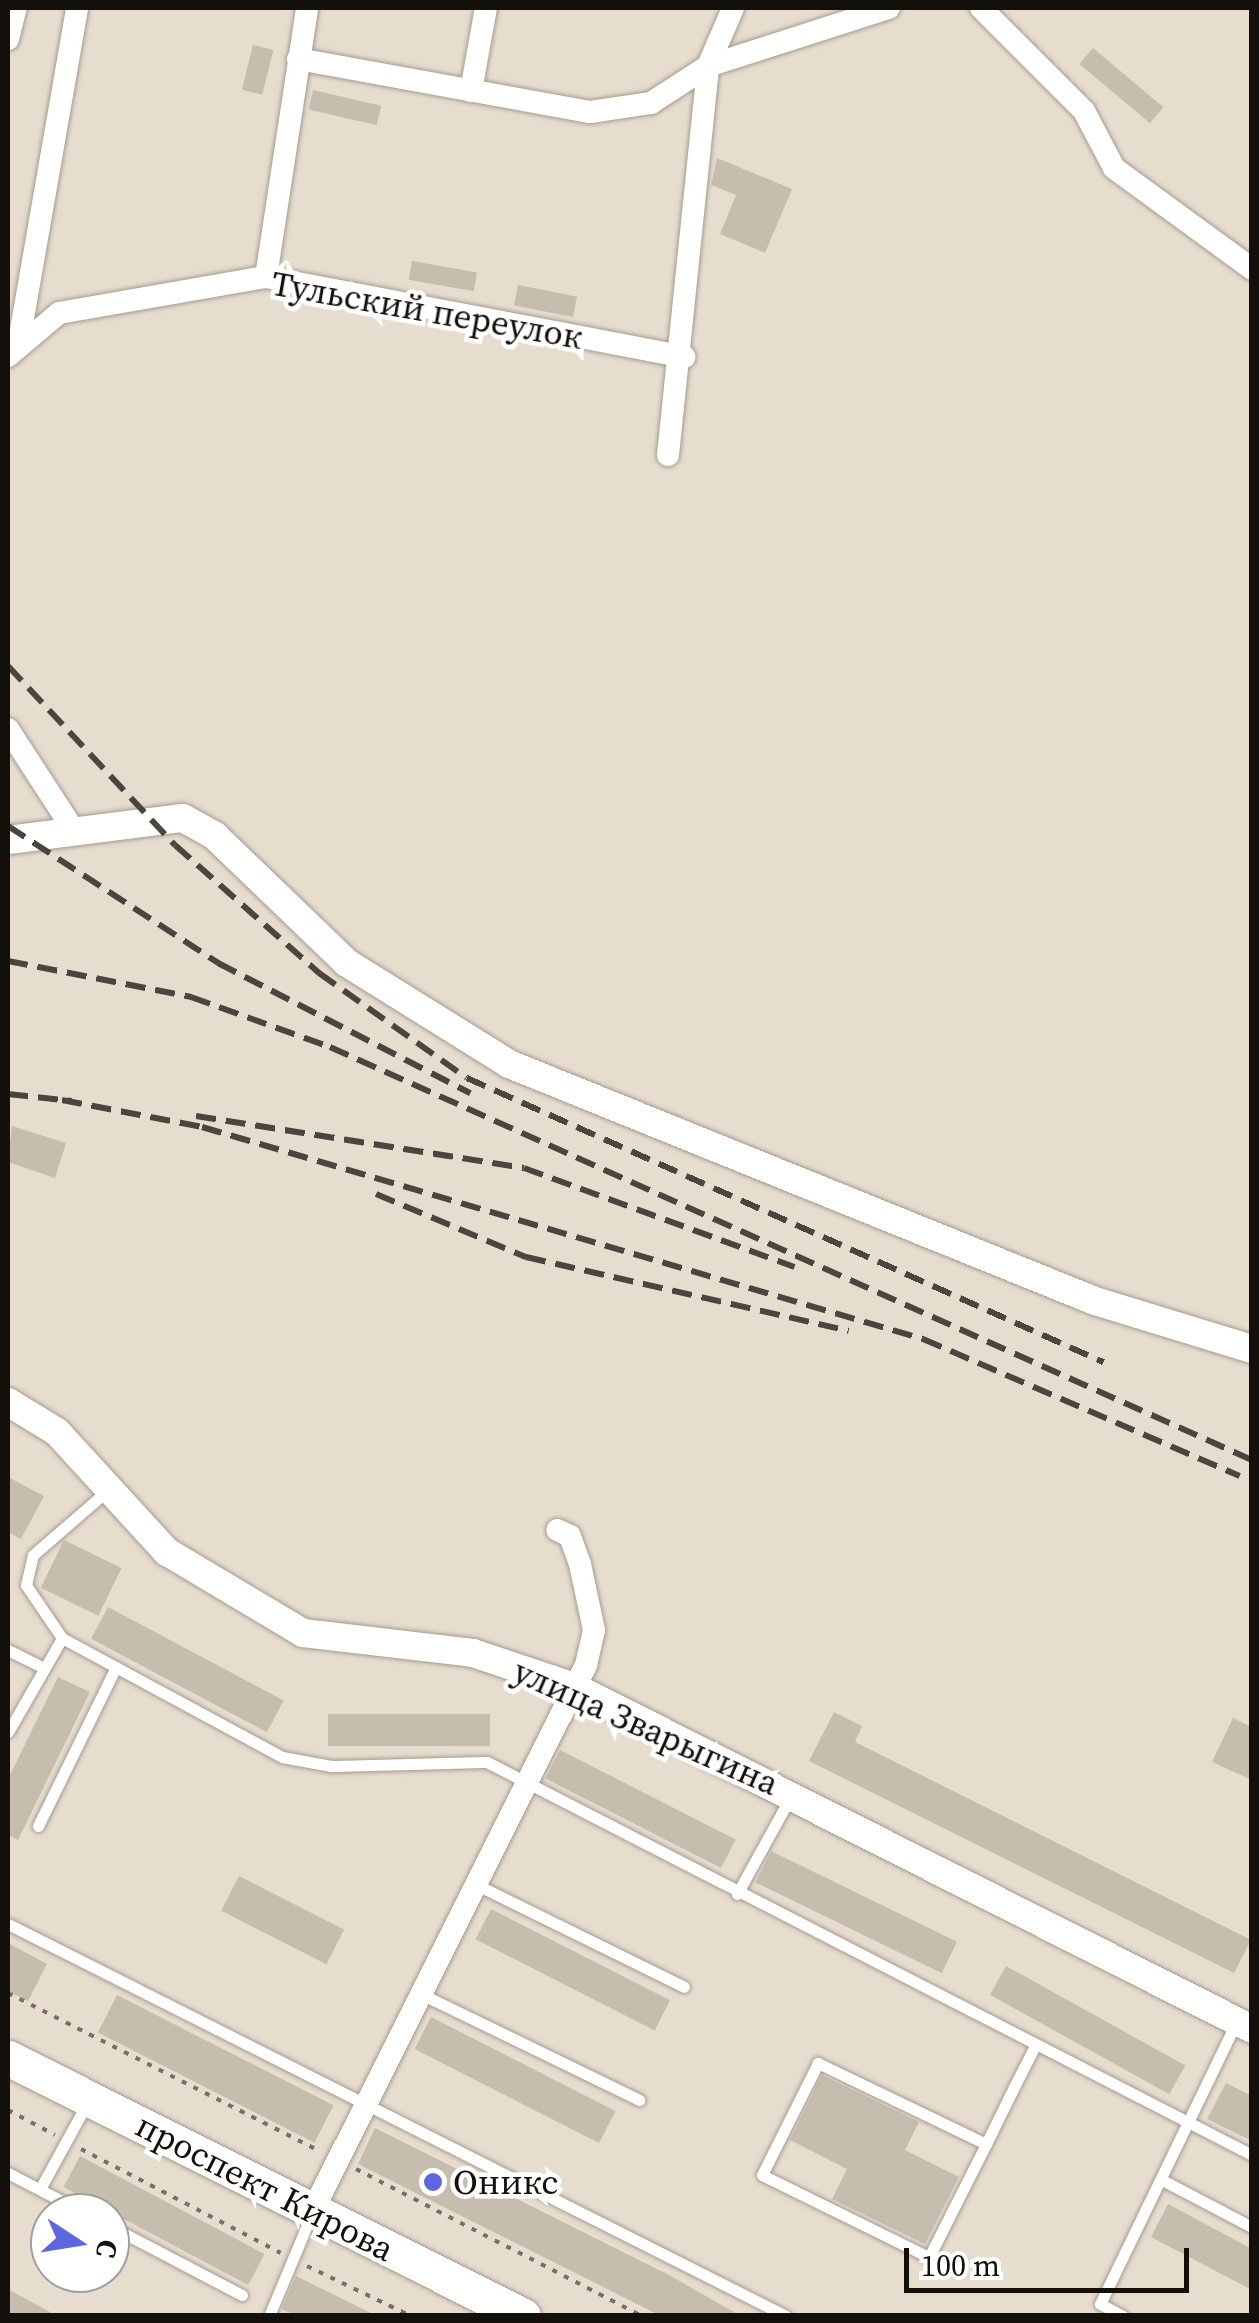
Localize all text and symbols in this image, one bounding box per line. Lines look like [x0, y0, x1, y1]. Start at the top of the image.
street label: Тульский переулок [268, 262, 586, 358]
street label: улица Зварыгина [507, 1650, 785, 1804]
street label: проспект Кирова [129, 2104, 401, 2270]
place label: Оникс [453, 2161, 558, 2203]
marker: Оникс [422, 2171, 444, 2193]
north arrow [30, 2193, 130, 2293]
scale bar [909, 2228, 1194, 2290]
text: С [87, 2236, 128, 2261]
text: 100 m [921, 2245, 1000, 2286]

